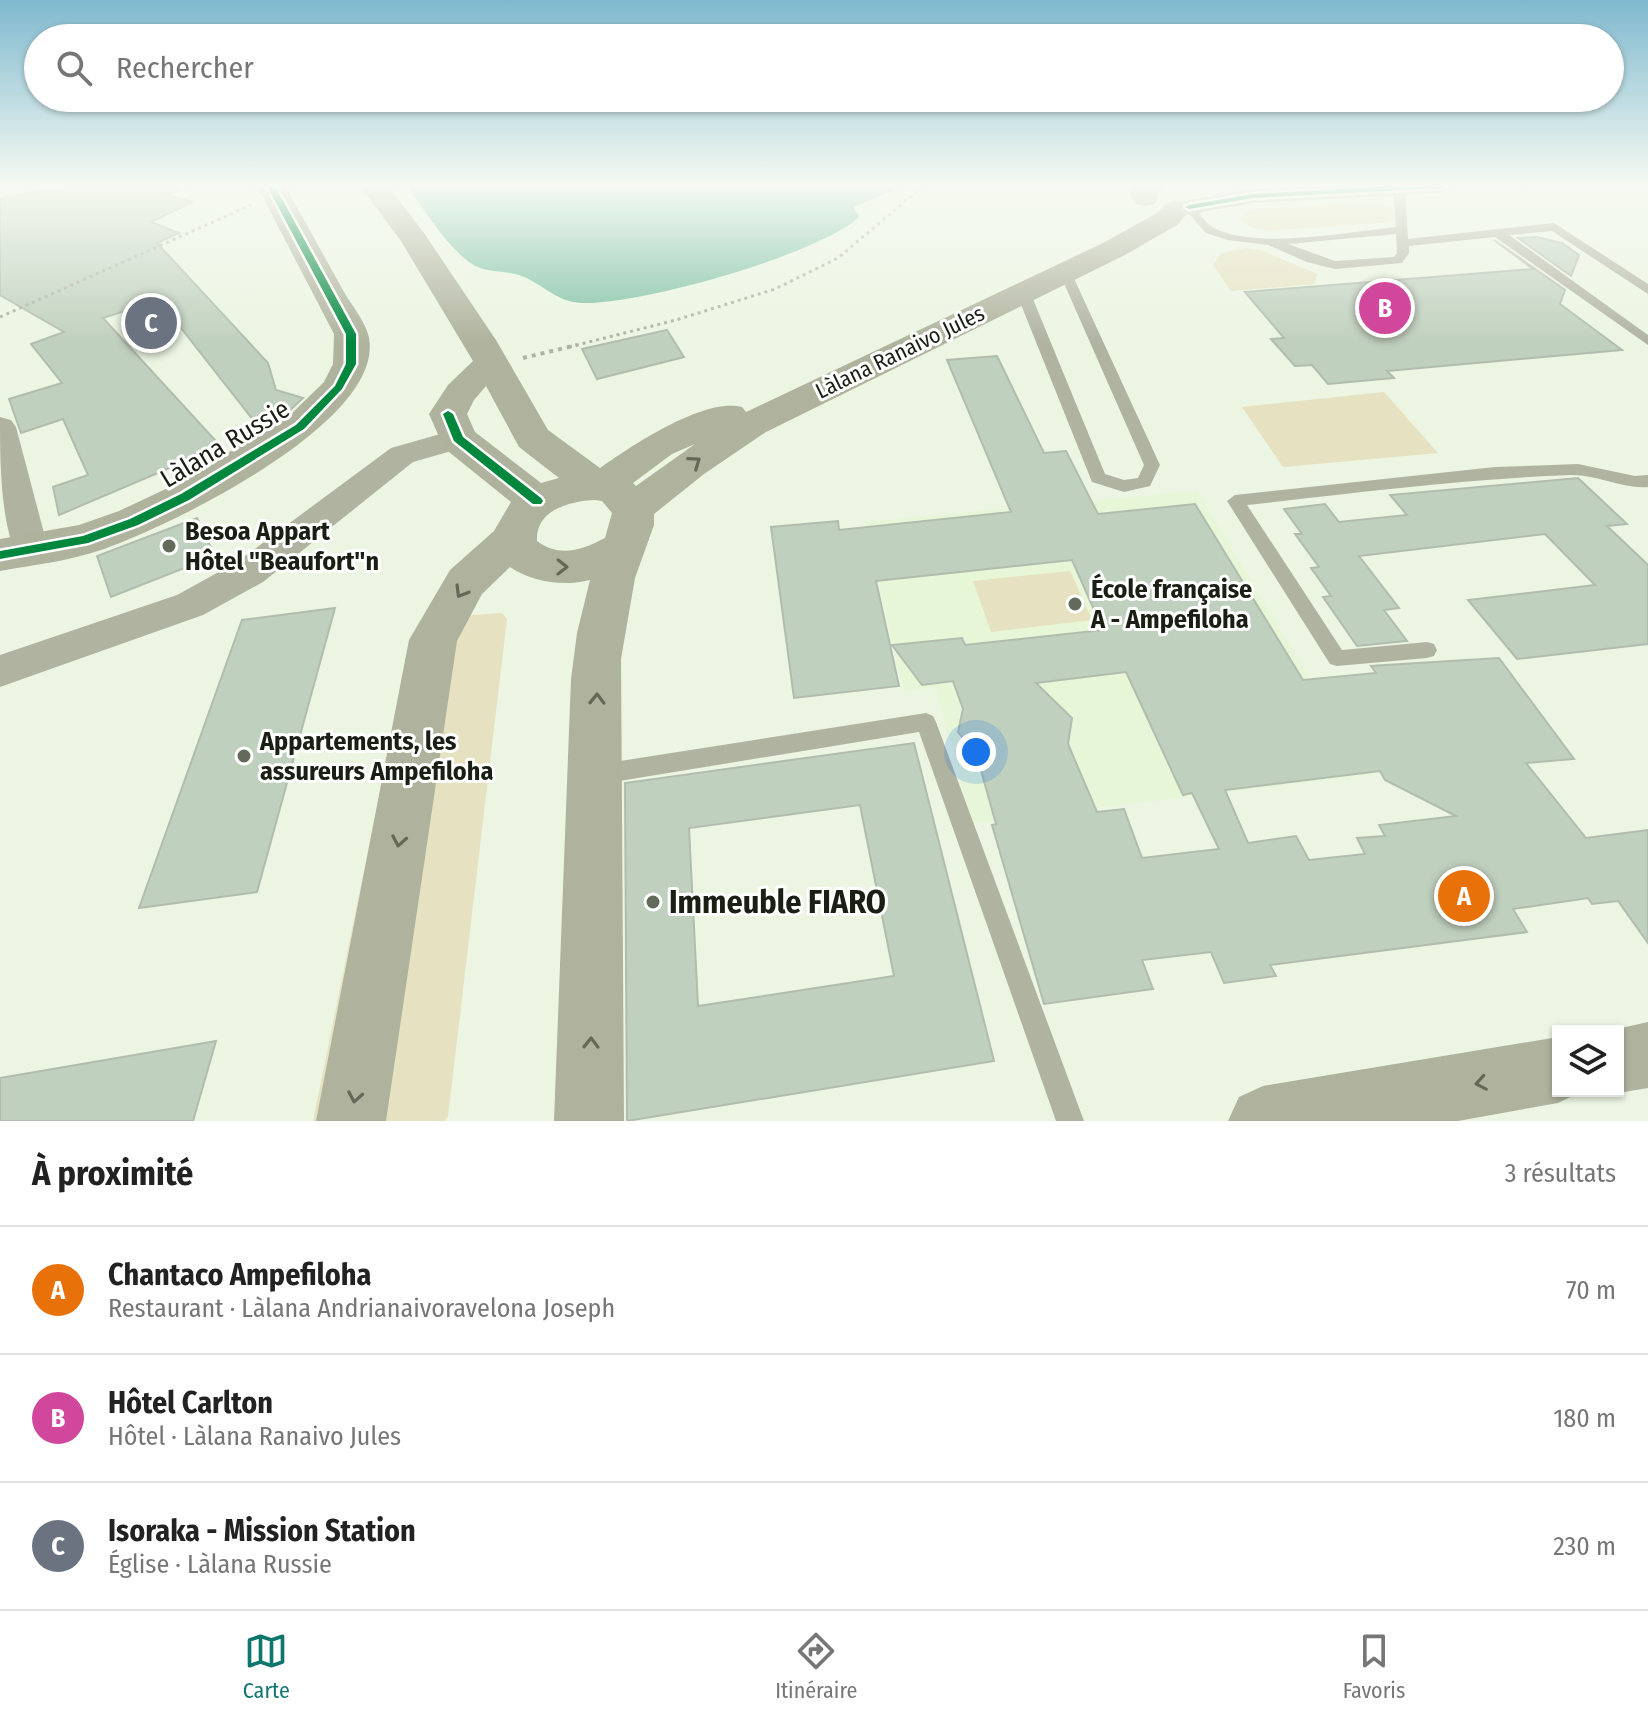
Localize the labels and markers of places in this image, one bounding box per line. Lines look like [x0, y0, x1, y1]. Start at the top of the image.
pin: B [1359, 278, 1411, 338]
pin: C [125, 293, 177, 353]
place label: Besoa Appart Hôtel "Beaufort"n [185, 516, 379, 577]
marker: Besoa Appart Hôtel "Beaufort"n [160, 537, 178, 555]
place label: École française A - Ampefiloha [1090, 573, 1252, 635]
marker: École française A - Ampefiloha [1066, 595, 1084, 613]
place label: Appartements, les assureurs Ampefiloha [259, 726, 493, 787]
marker: Appartements, les assureurs Ampefiloha [235, 747, 253, 765]
pin: A [1438, 866, 1490, 926]
place label: Immeuble FIARO [669, 883, 886, 921]
marker: Immeuble FIARO [644, 893, 662, 911]

